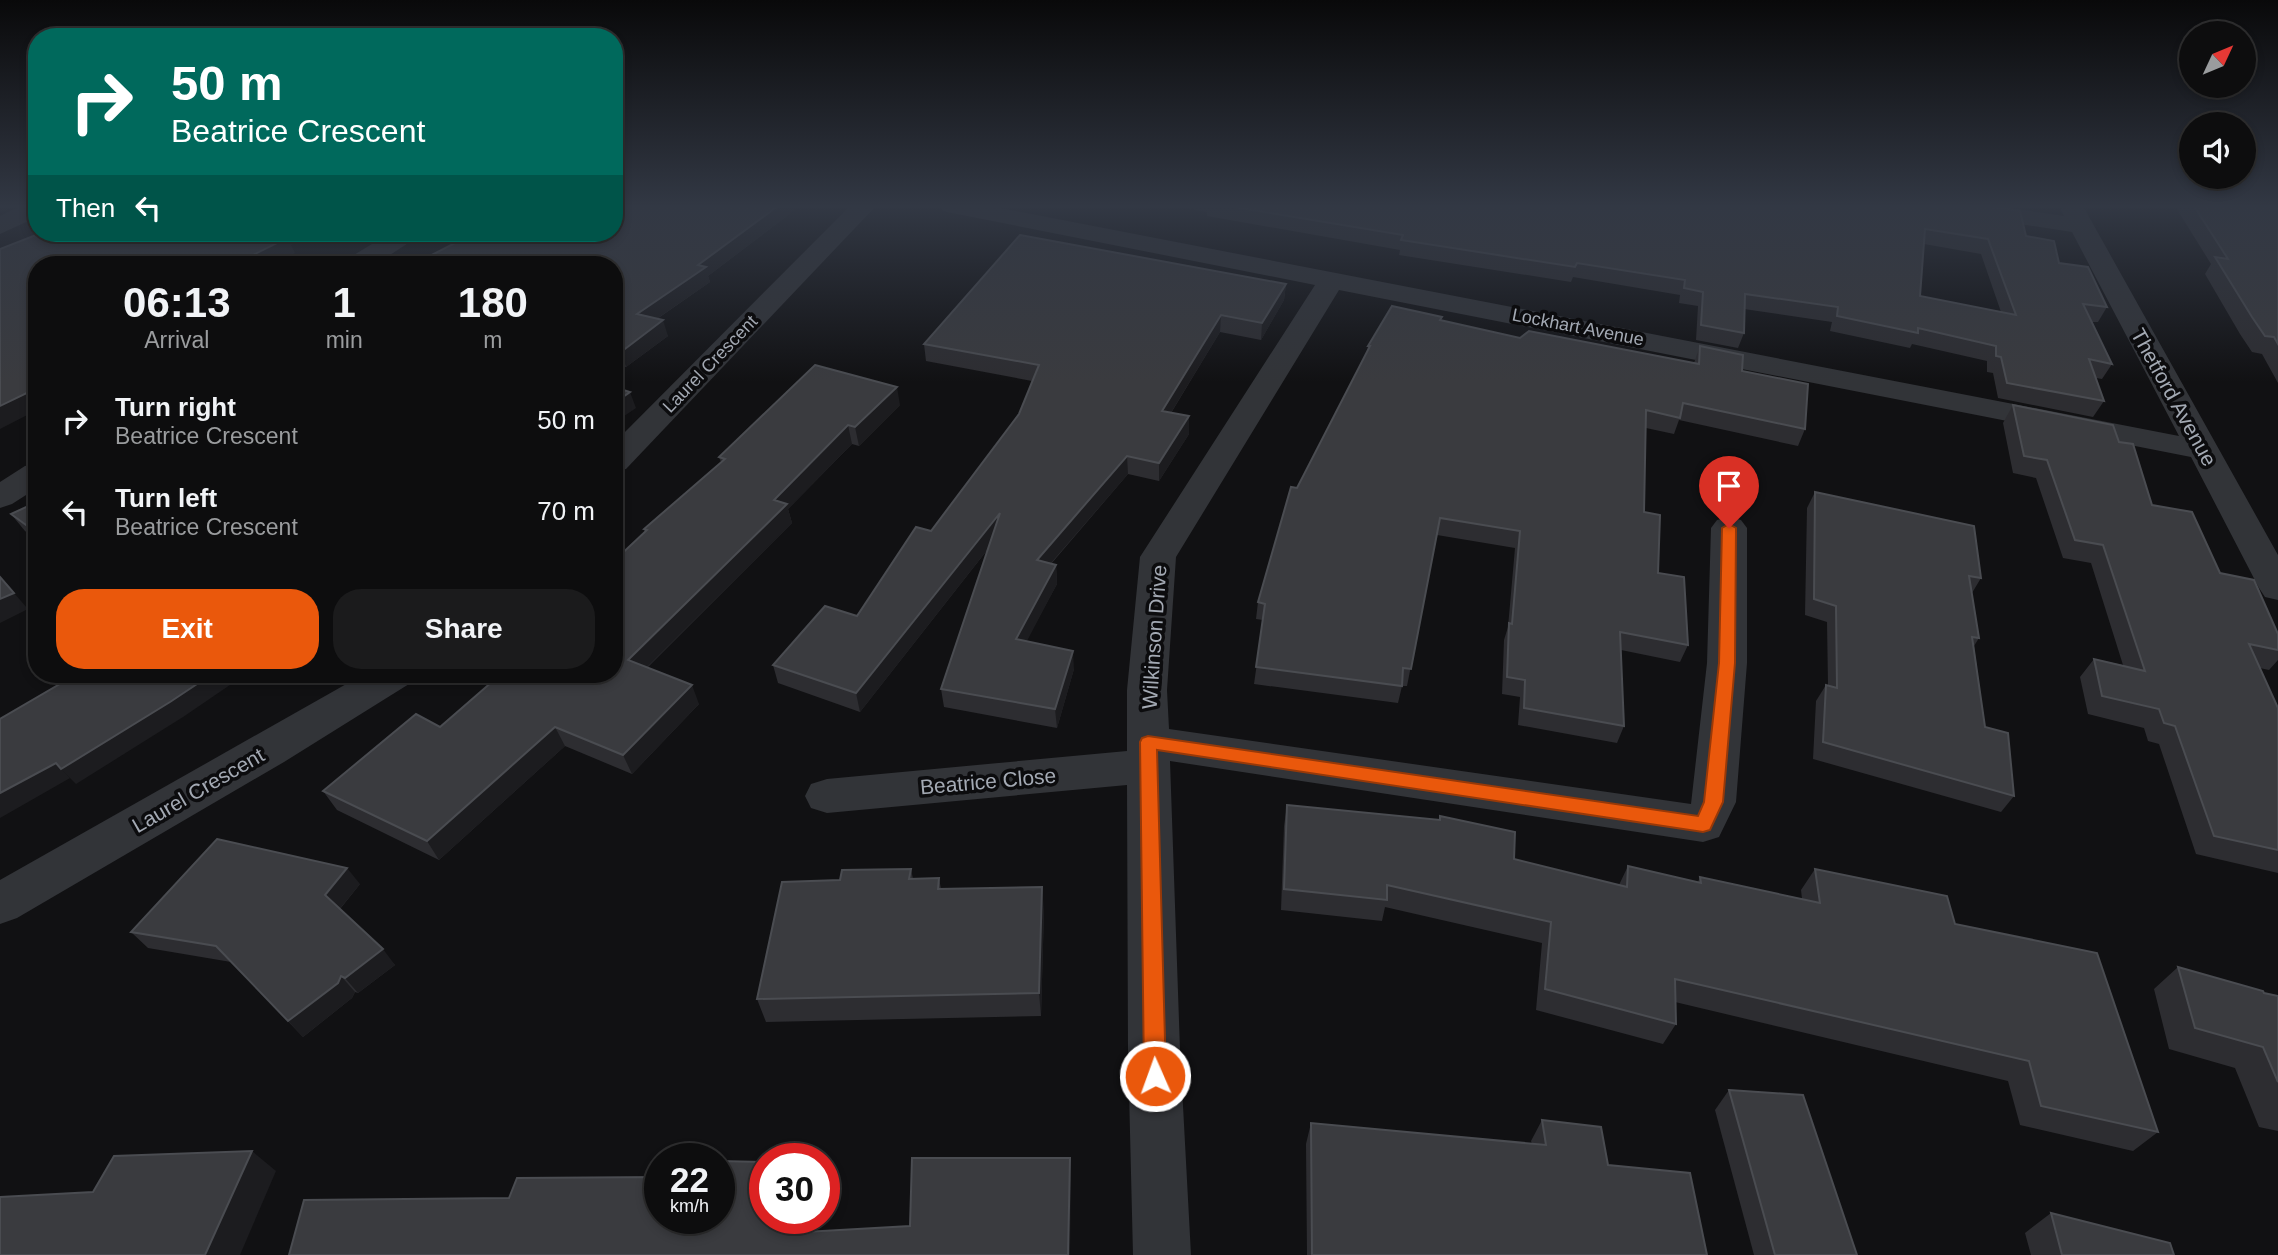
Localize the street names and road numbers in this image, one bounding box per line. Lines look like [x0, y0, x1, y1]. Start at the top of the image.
street label: Lockhart Avenue [1510, 304, 1646, 350]
street label: Laurel Crescent [659, 311, 761, 417]
street label: Thetford Avenue [2127, 324, 2221, 470]
street label: Wilkinson Drive [1137, 564, 1171, 710]
street label: Laurel Crescent [128, 743, 268, 837]
street label: Beatrice Close [919, 764, 1057, 798]

